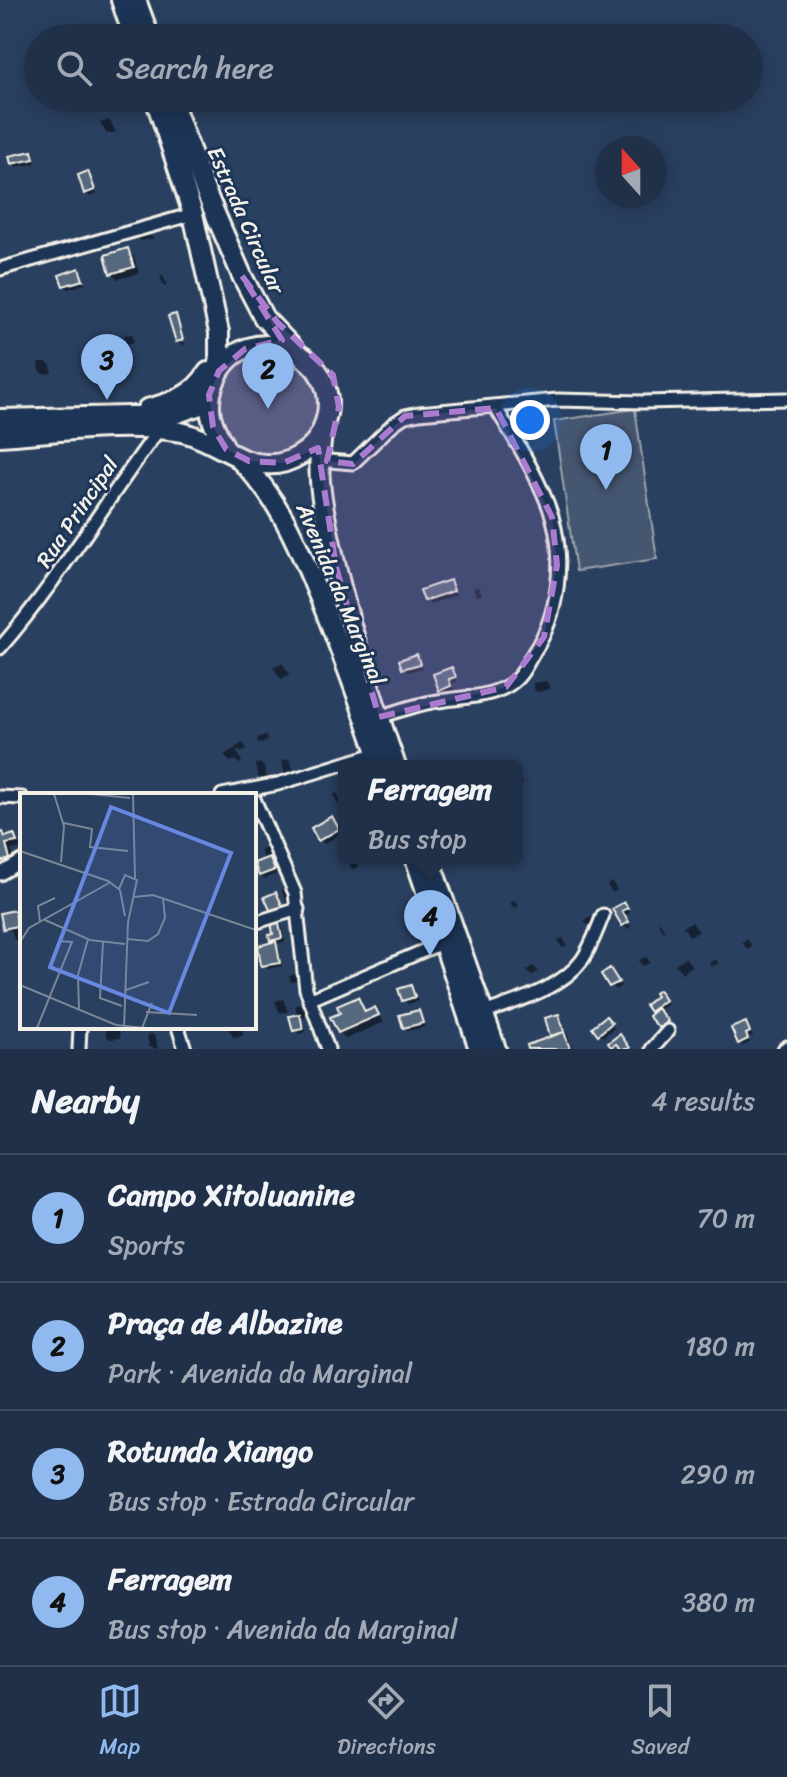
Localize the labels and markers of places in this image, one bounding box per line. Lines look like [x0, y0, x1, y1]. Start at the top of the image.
pin: 3 [81, 334, 133, 400]
pin: 2 [242, 343, 294, 409]
pin: 1 [580, 424, 632, 490]
pin: 4 [404, 890, 456, 956]

